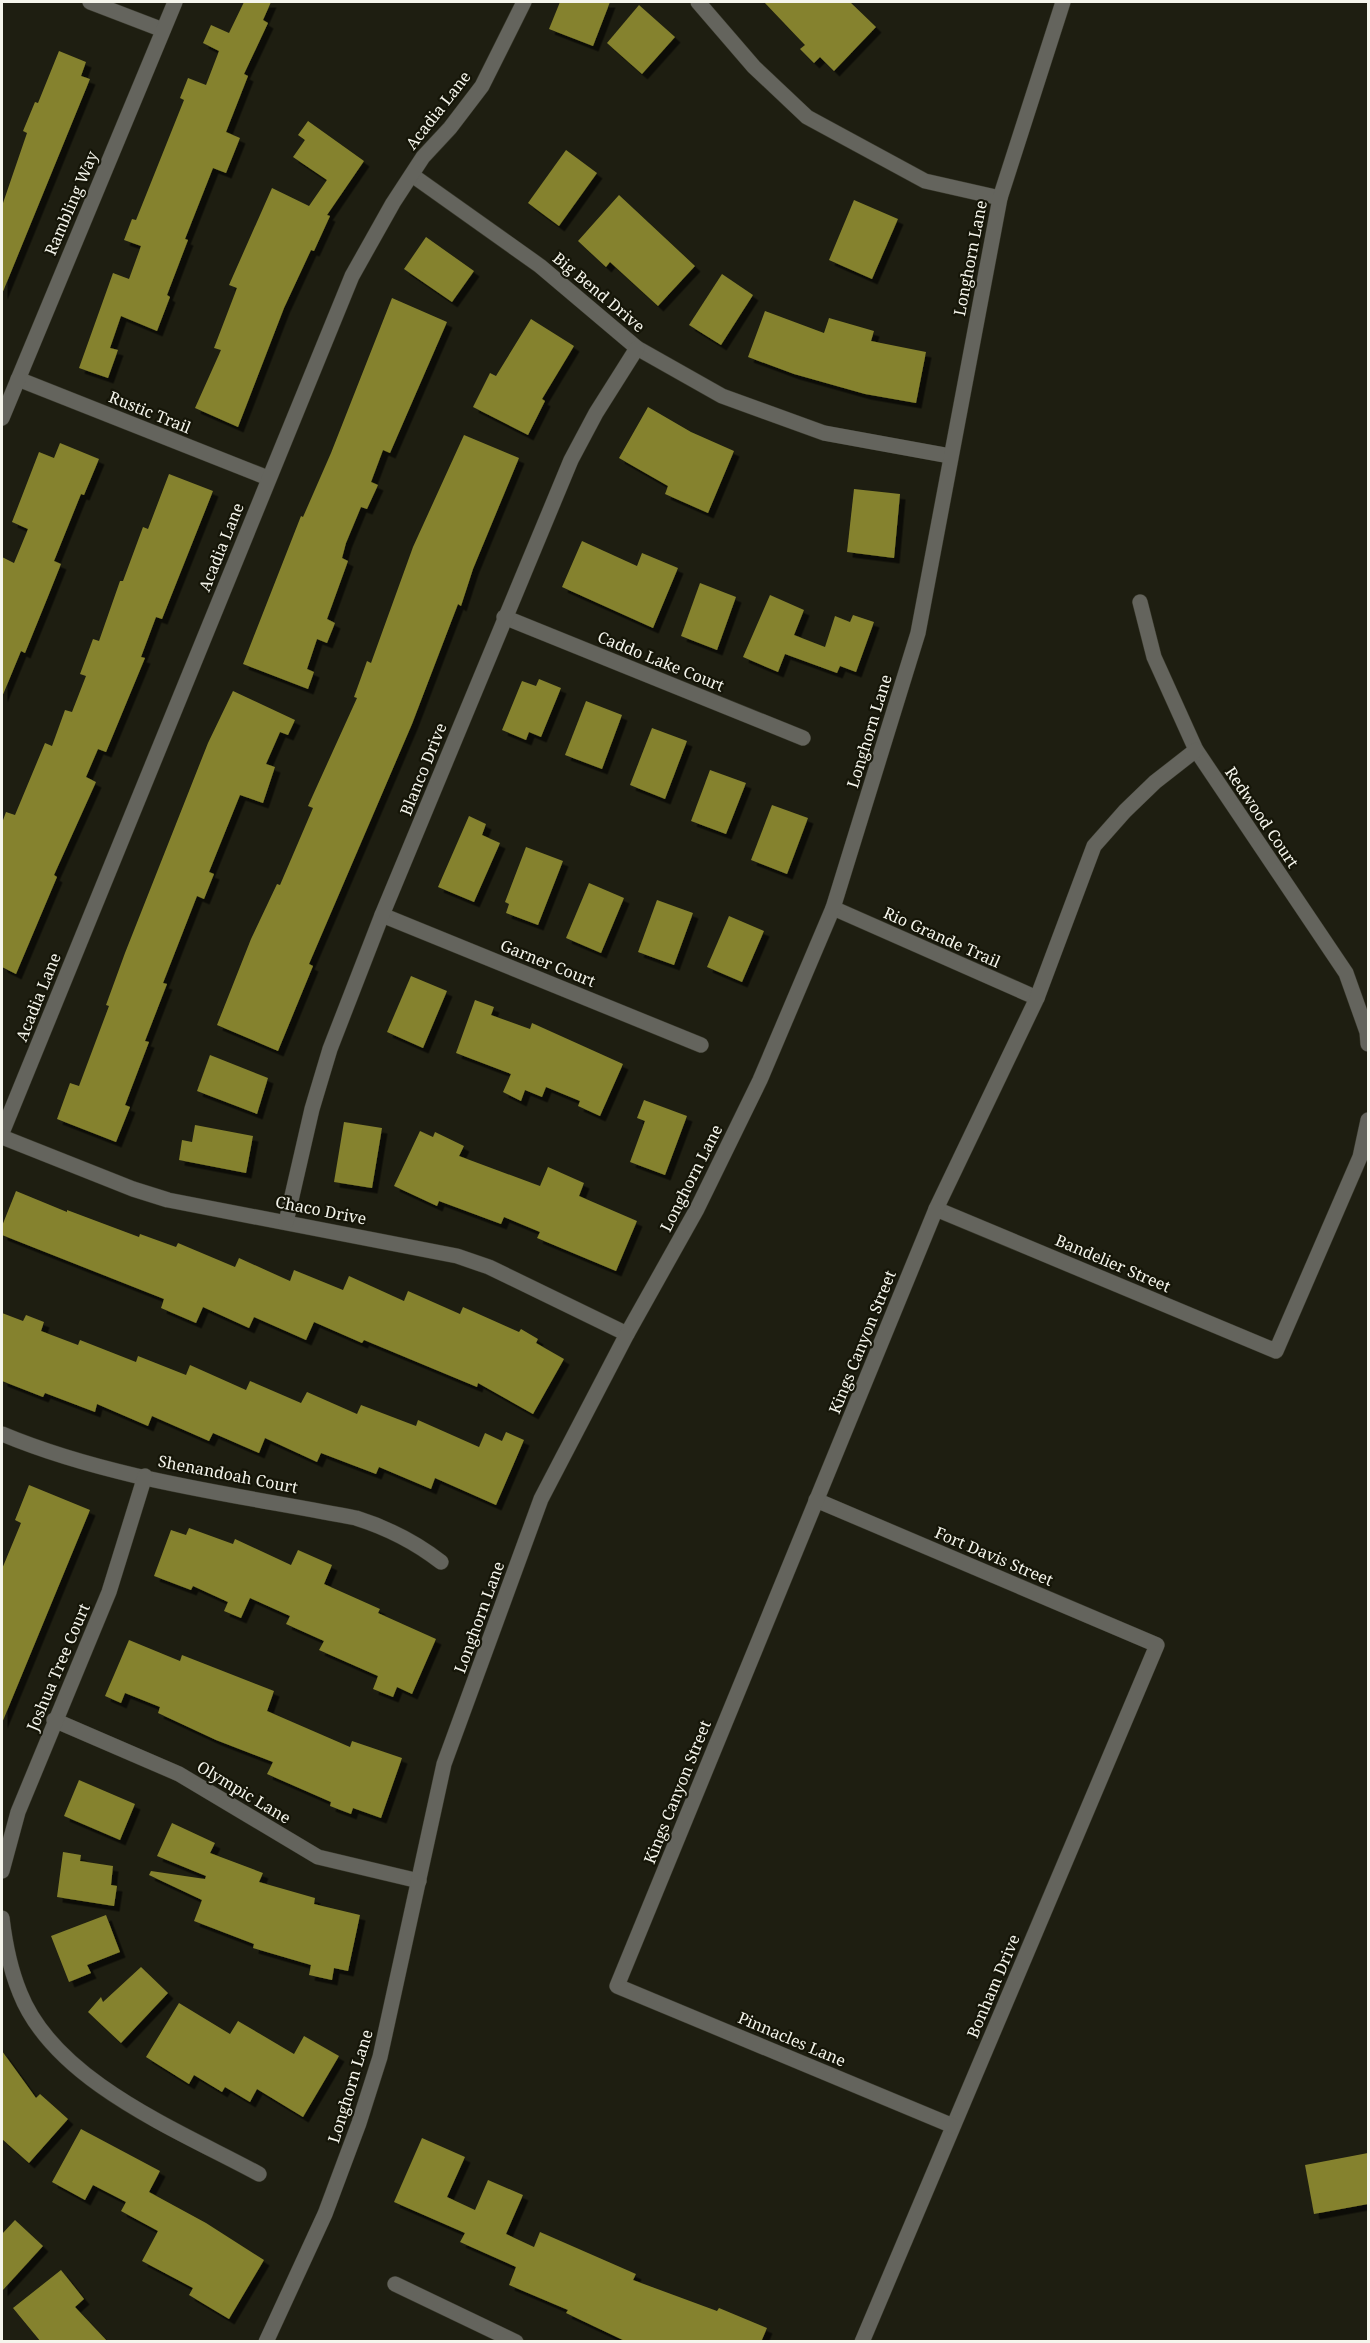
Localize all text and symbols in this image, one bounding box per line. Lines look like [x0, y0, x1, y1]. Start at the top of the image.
street label: Acadia Lane [400, 66, 476, 154]
street label: Rambling Way [39, 147, 103, 258]
street label: Longhorn Lane [948, 198, 992, 318]
street label: Big Bend Drive [548, 247, 650, 337]
street label: Rustic Trail [106, 386, 194, 438]
street label: Acadia Lane [193, 499, 249, 595]
street label: Caddo Lake Court [594, 626, 728, 697]
street label: Longhorn Lane [841, 672, 897, 790]
street label: Blanco Drive [394, 719, 452, 819]
street label: Redwood Court [1220, 762, 1304, 872]
street label: Rio Grande Trail [880, 901, 1004, 973]
street label: Garner Court [497, 934, 599, 992]
street label: Acadia Lane [10, 949, 66, 1045]
street label: Longhorn Lane [655, 1121, 727, 1235]
street label: Chaco Drive [274, 1190, 368, 1230]
street label: Bandelier Street [1052, 1229, 1174, 1297]
street label: Kings Canyon Street [823, 1267, 901, 1417]
street label: Shenandoah Court [156, 1450, 300, 1498]
street label: Fort Davis Street [932, 1521, 1057, 1591]
street label: Longhorn Lane [449, 1558, 509, 1676]
street label: Joshua Tree Court [21, 1599, 95, 1735]
street label: Kings Canyon Street [638, 1717, 716, 1867]
street label: Olympic Lane [193, 1755, 295, 1829]
street label: Bonham Drive [961, 1931, 1025, 2041]
street label: Pinnacles Lane [735, 2006, 849, 2072]
street label: Longhorn Lane [322, 2027, 378, 2145]

